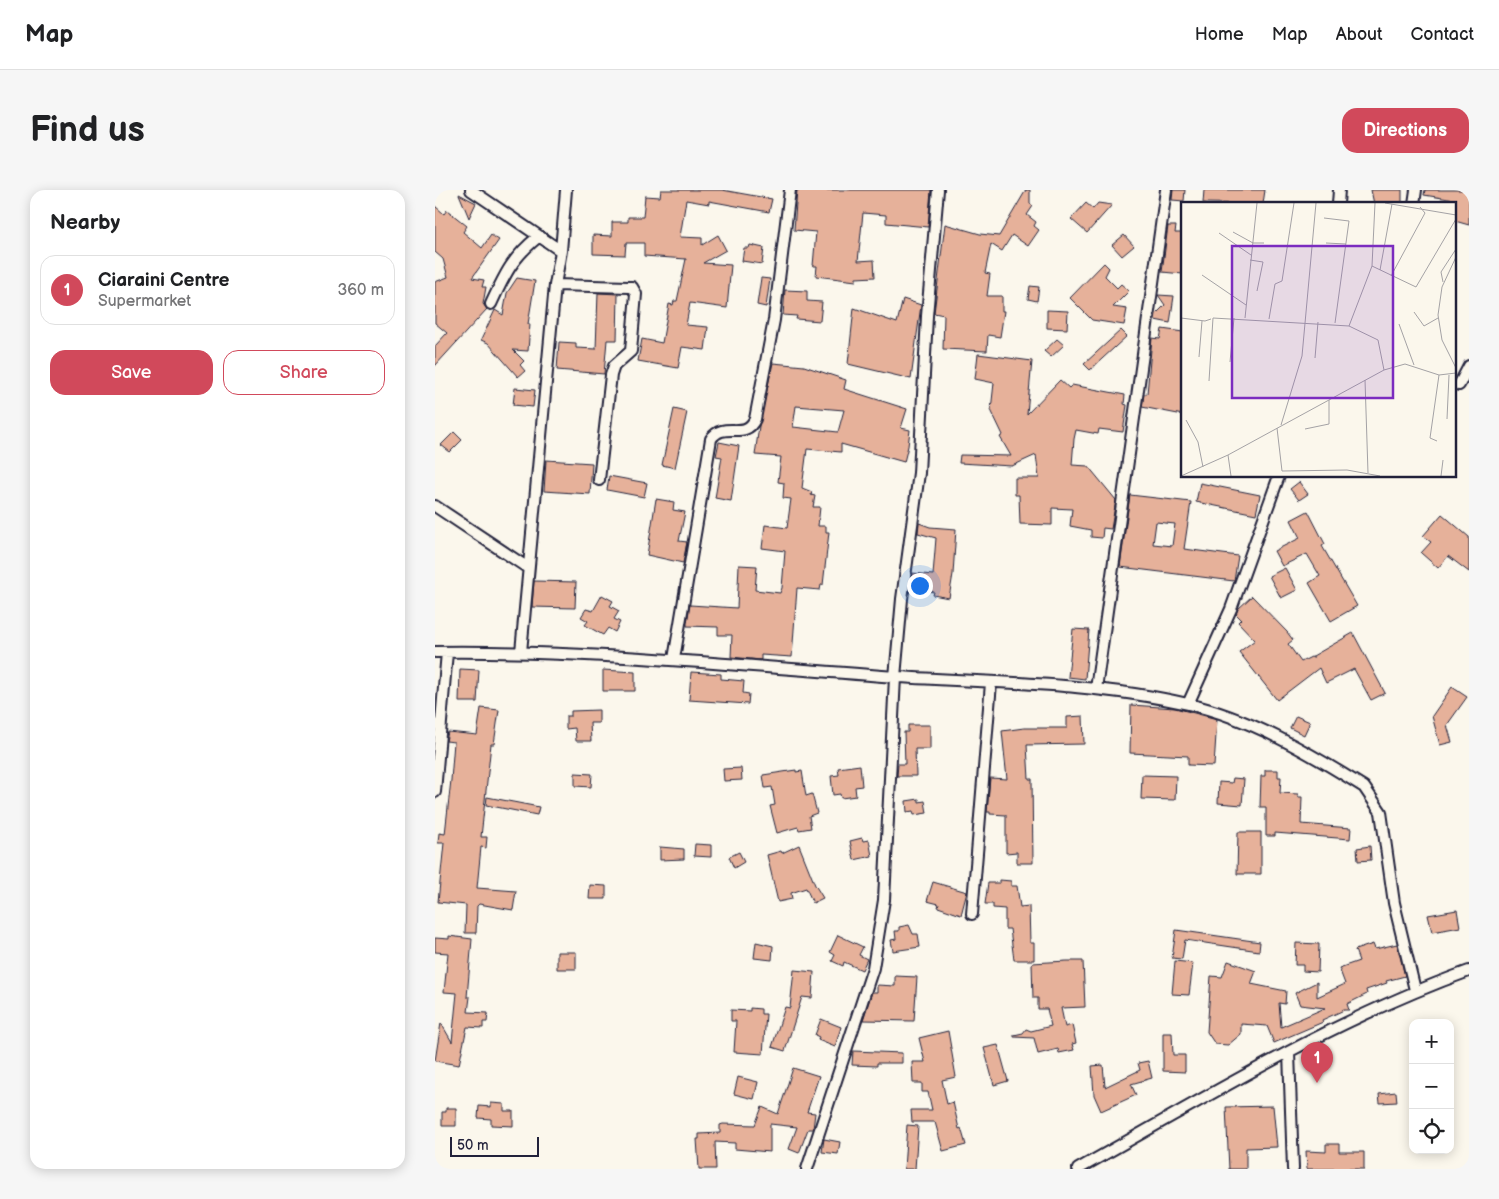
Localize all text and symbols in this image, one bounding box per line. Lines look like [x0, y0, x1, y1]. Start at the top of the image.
text: Map [25, 20, 73, 49]
text: Home [1195, 24, 1244, 45]
text: Map [1272, 24, 1308, 45]
text: About [1336, 24, 1383, 45]
text: Contact [1411, 24, 1474, 45]
button: Directions [1342, 108, 1469, 153]
text: Find us [30, 109, 145, 152]
inset map [1181, 202, 1457, 478]
text: Nearby [50, 210, 120, 235]
text: Ciaraini Centre [98, 269, 230, 292]
text: 1 [64, 281, 70, 300]
text: 360 m [337, 281, 384, 300]
text: Supermarket [98, 292, 191, 311]
button: Save [50, 350, 213, 395]
button: Share [223, 350, 385, 395]
your location [907, 573, 933, 599]
map controls [1409, 1019, 1454, 1154]
button: + [1409, 1019, 1454, 1064]
pin: 1 [1301, 1042, 1333, 1083]
button: − [1409, 1064, 1454, 1109]
button: locate [1409, 1109, 1454, 1154]
scale bar [450, 1134, 539, 1157]
text: 50 m [457, 1137, 489, 1154]

